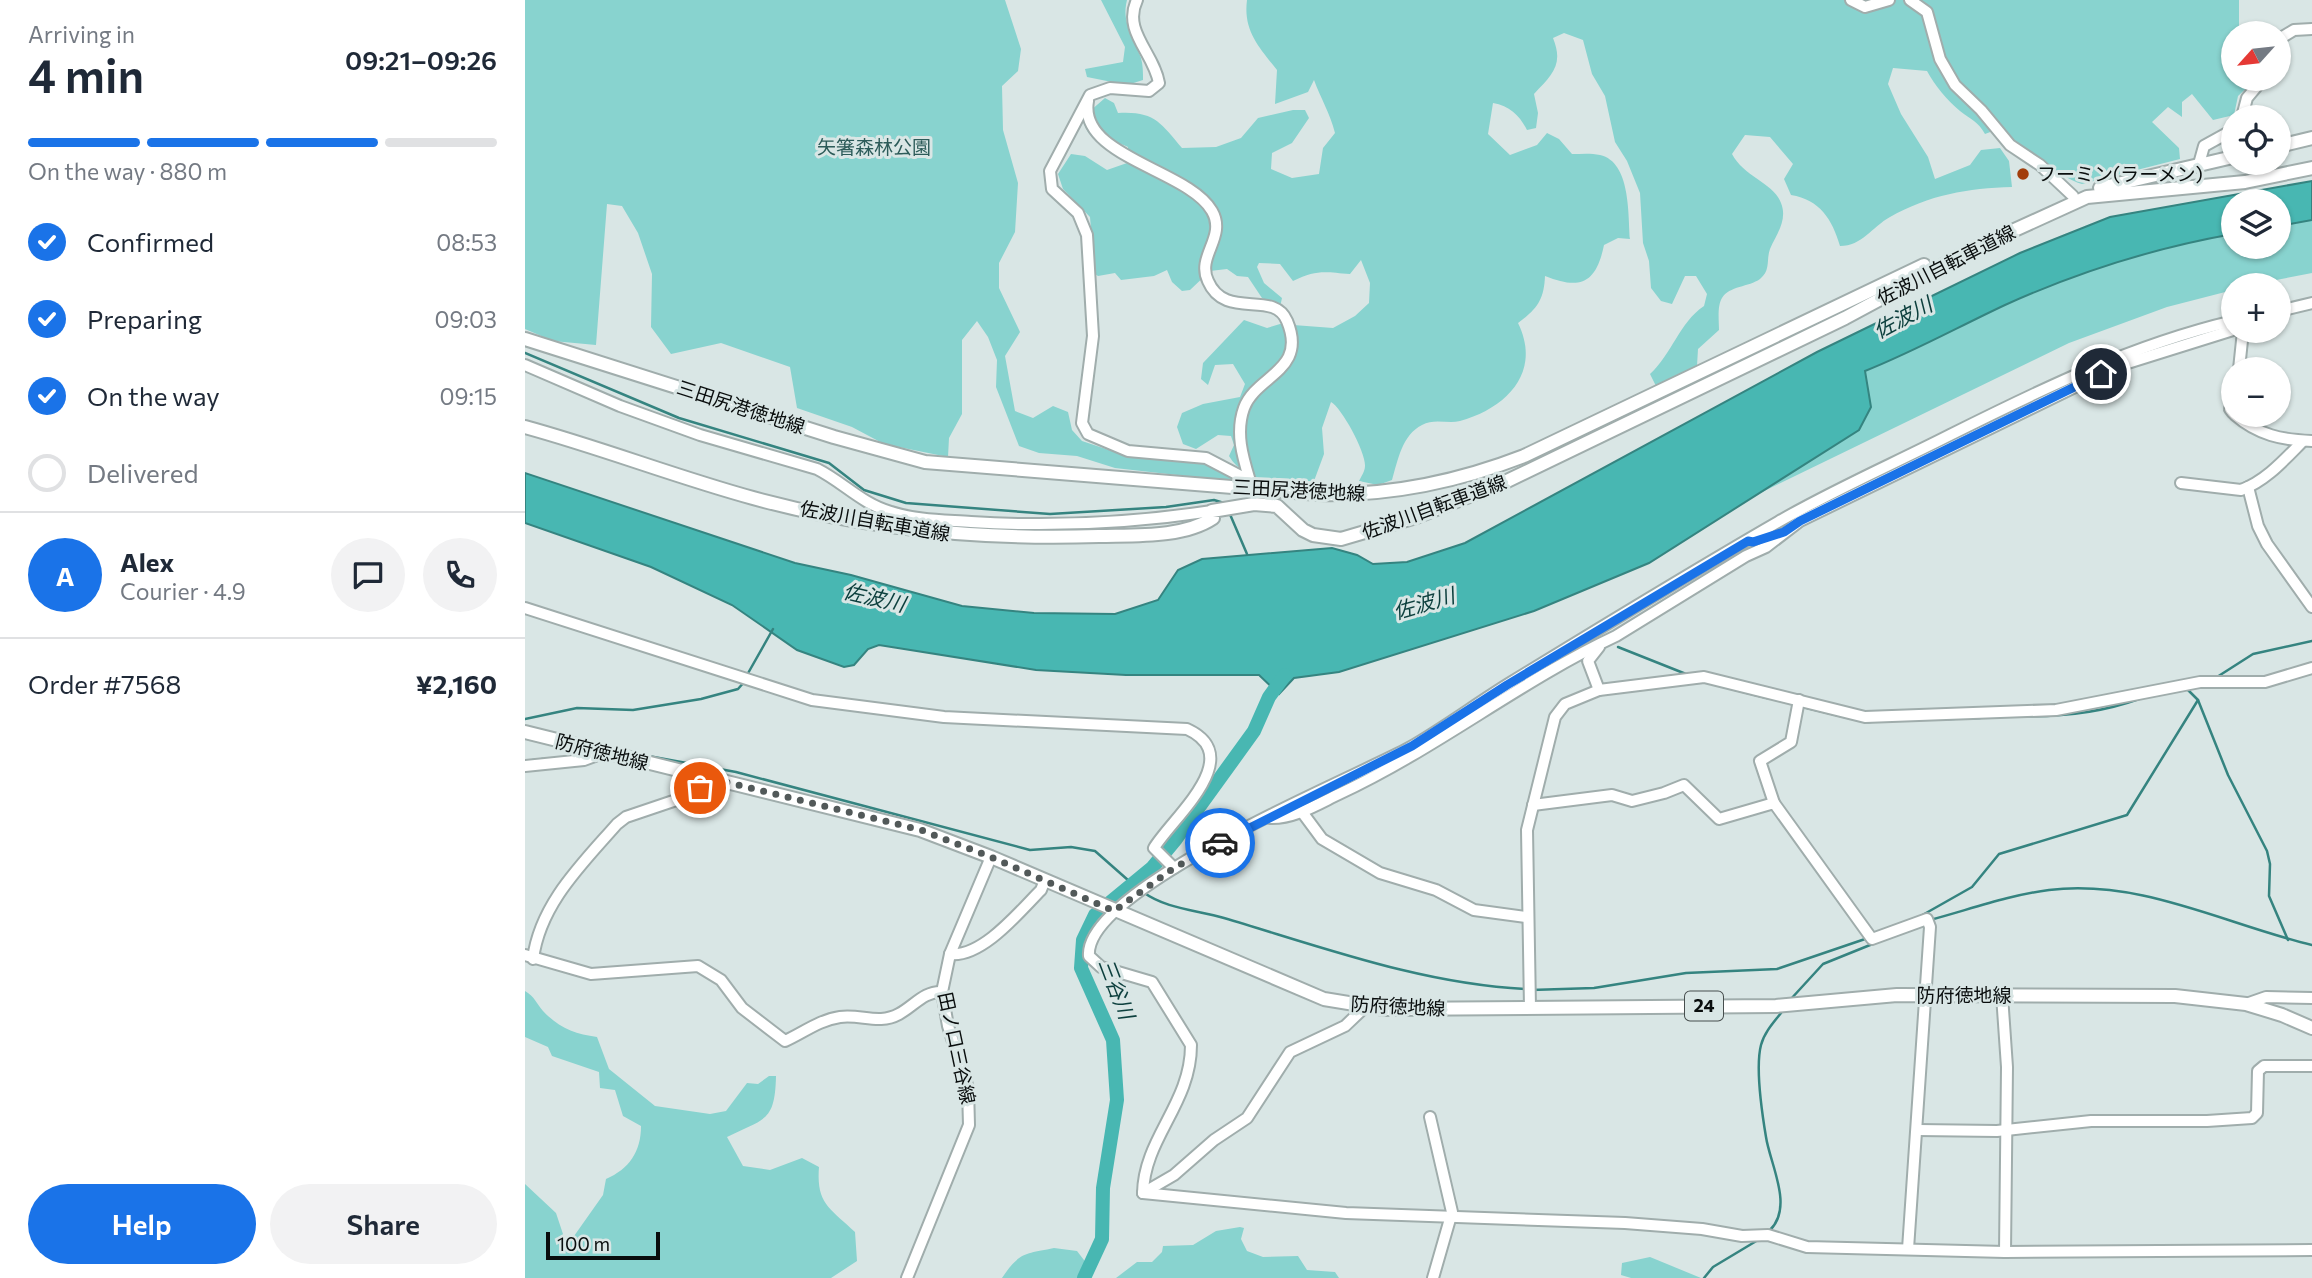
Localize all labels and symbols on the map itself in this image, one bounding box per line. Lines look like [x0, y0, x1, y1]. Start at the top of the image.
north arrow [2221, 21, 2291, 91]
park label: 矢箸森林公園 [817, 135, 931, 158]
place label: フーミン(ラーメン) [2037, 162, 2203, 185]
marker: フーミン(ラーメン) [2015, 166, 2031, 182]
street label: 佐波川自転車道線 [1873, 220, 2019, 309]
water label: 佐波川 [1869, 290, 1938, 343]
pin [2071, 344, 2131, 404]
street label: 三田尻港徳地線 [674, 375, 808, 438]
street label: 佐波川自転車道線 [1358, 470, 1509, 543]
street label: 三田尻港徳地線 [1232, 475, 1366, 504]
street label: 佐波川自転車道線 [798, 496, 952, 545]
water label: 佐波川 [841, 577, 910, 616]
water label: 佐波川 [1390, 581, 1459, 623]
street label: 防府徳地線 [553, 729, 651, 774]
pin [670, 758, 730, 818]
courier [1185, 808, 1255, 878]
water label: 三谷川 [1094, 955, 1141, 1024]
street label: 防府徳地線 [1916, 983, 2012, 1006]
street label: 田ノ口三谷線 [934, 990, 981, 1106]
street label: 防府徳地線 [1350, 992, 1446, 1019]
road number: 24 [1685, 992, 1723, 1021]
scale bar [546, 1229, 660, 1261]

